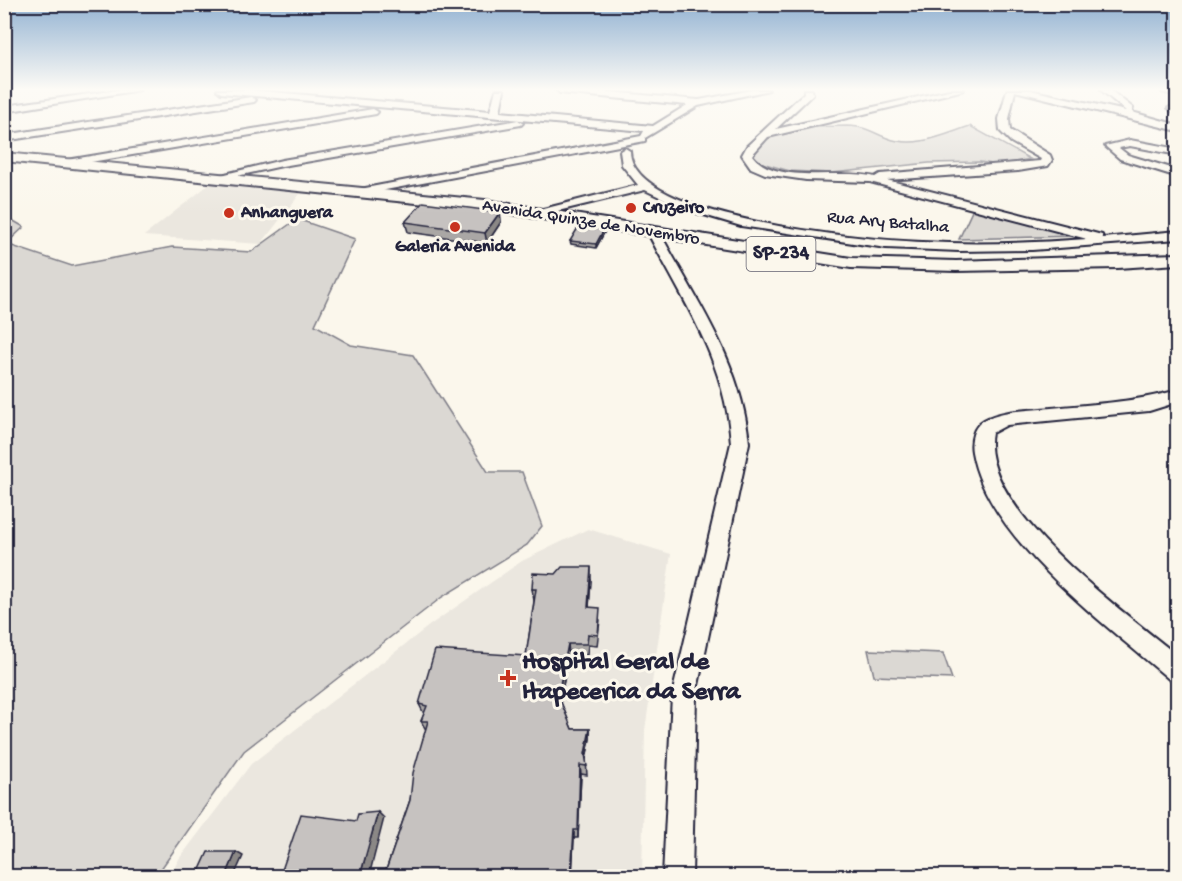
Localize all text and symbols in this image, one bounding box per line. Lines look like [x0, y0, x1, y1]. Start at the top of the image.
street label: Avenida Quinze de Novembro [481, 195, 701, 251]
place label: Cruzeiro [642, 198, 705, 219]
marker: Cruzeiro [624, 201, 638, 215]
place label: Anhanguera [240, 203, 334, 224]
marker: Anhanguera [222, 206, 236, 220]
street label: Rua Ary Batalha [826, 207, 951, 239]
marker: Galeria Avenida [448, 220, 462, 234]
place label: Galeria Avenida [395, 237, 516, 258]
road number: SP-234 [746, 237, 816, 271]
place label: Hospital Geral de Itapecerica da Serra [522, 648, 742, 709]
marker: Hospital Geral de Itapecerica da Serra [499, 669, 517, 687]

